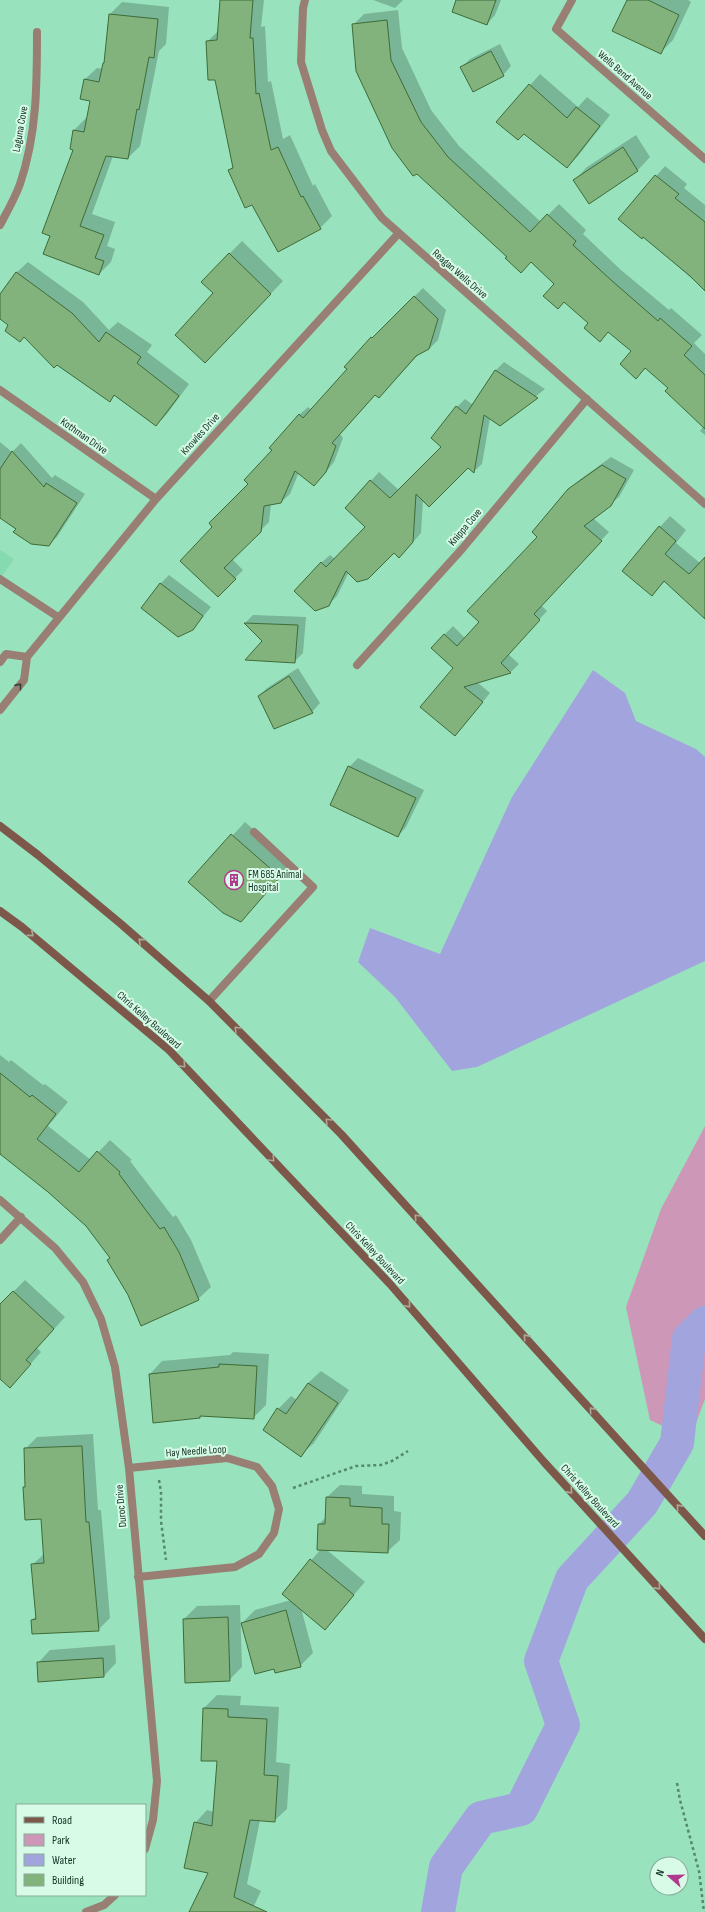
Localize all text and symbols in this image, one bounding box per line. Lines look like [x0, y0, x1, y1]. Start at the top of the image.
street label: Wells Bend Avenue [595, 48, 655, 102]
street label: Laguna Cove [10, 105, 30, 153]
street label: Reagan Wells Drive [430, 246, 490, 302]
street label: Knowles Drive [178, 410, 222, 458]
street label: Kothman Drive [58, 415, 110, 457]
street label: Knippa Cove [446, 506, 484, 548]
one-way arrow [15, 683, 22, 690]
place label: FM 685 Animal Hospital [248, 868, 301, 894]
building icon: FM 685 Animal Hospital [223, 869, 245, 891]
one-way arrow [27, 930, 34, 937]
one-way arrow [139, 939, 146, 946]
street label: Chris Kelley Boulevard [114, 989, 184, 1052]
one-way arrow [234, 1026, 242, 1034]
one-way arrow [178, 1060, 185, 1068]
one-way arrow [326, 1119, 333, 1126]
one-way arrow [267, 1154, 275, 1162]
one-way arrow [414, 1214, 422, 1222]
street label: Chris Kelley Boulevard [343, 1219, 408, 1287]
one-way arrow [404, 1301, 411, 1308]
one-way arrow [523, 1334, 530, 1342]
one-way arrow [590, 1408, 597, 1415]
street label: Hay Needle Loop [165, 1442, 227, 1460]
street label: Chris Kelley Boulevard [558, 1462, 622, 1531]
street label: Duroc Drive [113, 1484, 129, 1528]
one-way arrow [566, 1486, 573, 1494]
one-way arrow [676, 1504, 684, 1512]
one-way arrow [653, 1582, 660, 1590]
legend [16, 1804, 146, 1896]
text: Road [52, 1813, 72, 1828]
text: Park [52, 1833, 70, 1848]
text: Water [52, 1853, 76, 1868]
north arrow [649, 1856, 689, 1896]
text: N [653, 1868, 667, 1878]
text: Building [52, 1873, 84, 1888]

